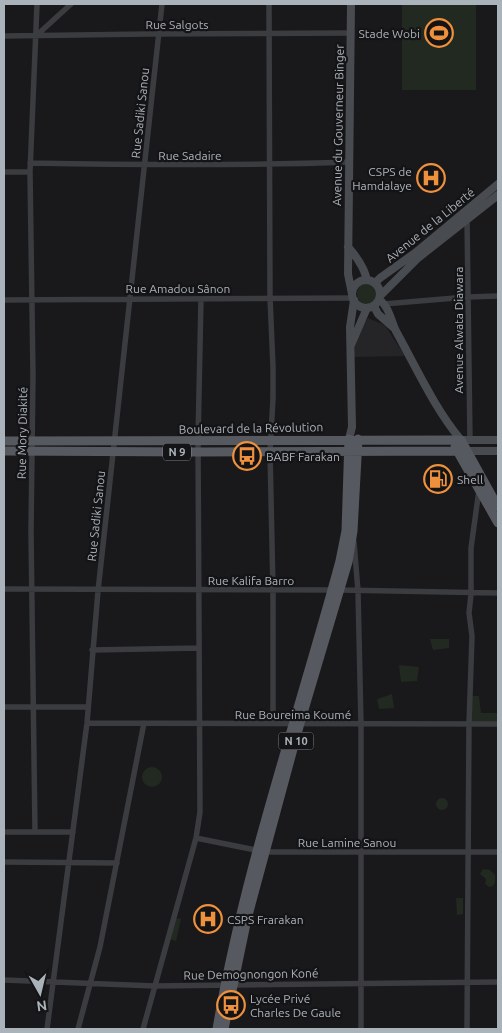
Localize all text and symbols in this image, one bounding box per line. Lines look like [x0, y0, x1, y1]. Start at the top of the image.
street label: Rue Salgots [145, 18, 209, 31]
sports icon: Stade Wobi [424, 18, 454, 48]
place label: Stade Wobi [359, 27, 420, 40]
street label: Avenue du Gouverneur Binger [330, 44, 346, 206]
street label: Rue Sadiki Sanou [129, 67, 151, 159]
street label: Rue Sadaire [158, 149, 222, 162]
hospital icon: CSPS de Hamdalaye [416, 163, 446, 193]
place label: CSPS de Hamdalaye [352, 165, 412, 192]
street label: Avenue de la Liberté [383, 185, 477, 265]
street label: Avenue Alwata Diawara [452, 267, 465, 393]
street label: Rue Amadou Sânon [126, 282, 230, 295]
street label: Rue Mory Diakité [15, 387, 29, 479]
street label: Boulevard de la Révolution [179, 420, 323, 436]
bus stop icon: BABF Farakan [232, 441, 262, 471]
road number: N 9 [163, 444, 191, 461]
place label: BABF Farakan [266, 450, 340, 463]
fuel station icon: Shell [423, 464, 453, 494]
street label: Rue Sadiki Sanou [85, 470, 107, 562]
place label: Shell [457, 473, 483, 486]
street label: Rue Kalifa Barro [208, 574, 294, 587]
street label: Rue Boureima Koumé [235, 708, 351, 721]
road number: N 10 [278, 732, 314, 749]
street label: Rue Lamine Sanou [298, 836, 396, 849]
hospital icon: CSPS Frarakan [193, 904, 223, 934]
place label: CSPS Frarakan [227, 913, 304, 926]
street label: Rue Demognongon Koné [183, 966, 319, 982]
north arrow [15, 968, 65, 1018]
bus stop icon: Lycée Privé Charles De Gaule [216, 990, 246, 1020]
place label: Lycée Privé Charles De Gaule [250, 992, 341, 1019]
text: N [36, 997, 48, 1015]

